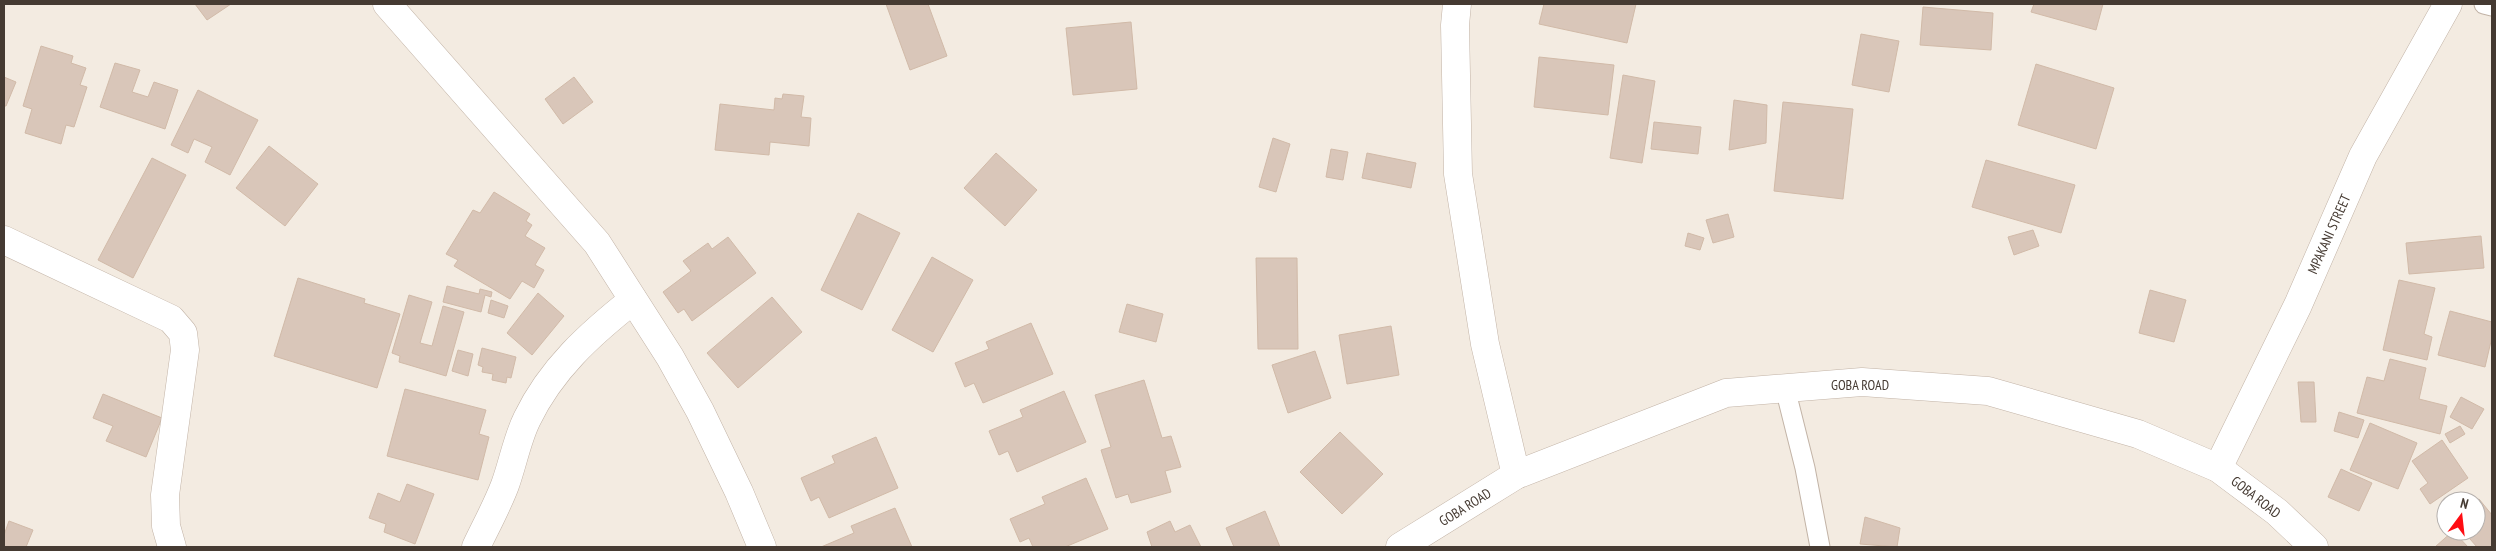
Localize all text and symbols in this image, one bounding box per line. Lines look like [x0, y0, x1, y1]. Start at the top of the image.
street label: MPAKANI STREET [2303, 191, 2355, 277]
street label: GOBA ROAD [1831, 376, 1889, 394]
street label: GOBA ROAD [2228, 472, 2284, 522]
street label: GOBA ROAD [1436, 484, 1494, 530]
north arrow [2436, 491, 2486, 541]
text: N [2458, 494, 2470, 513]

